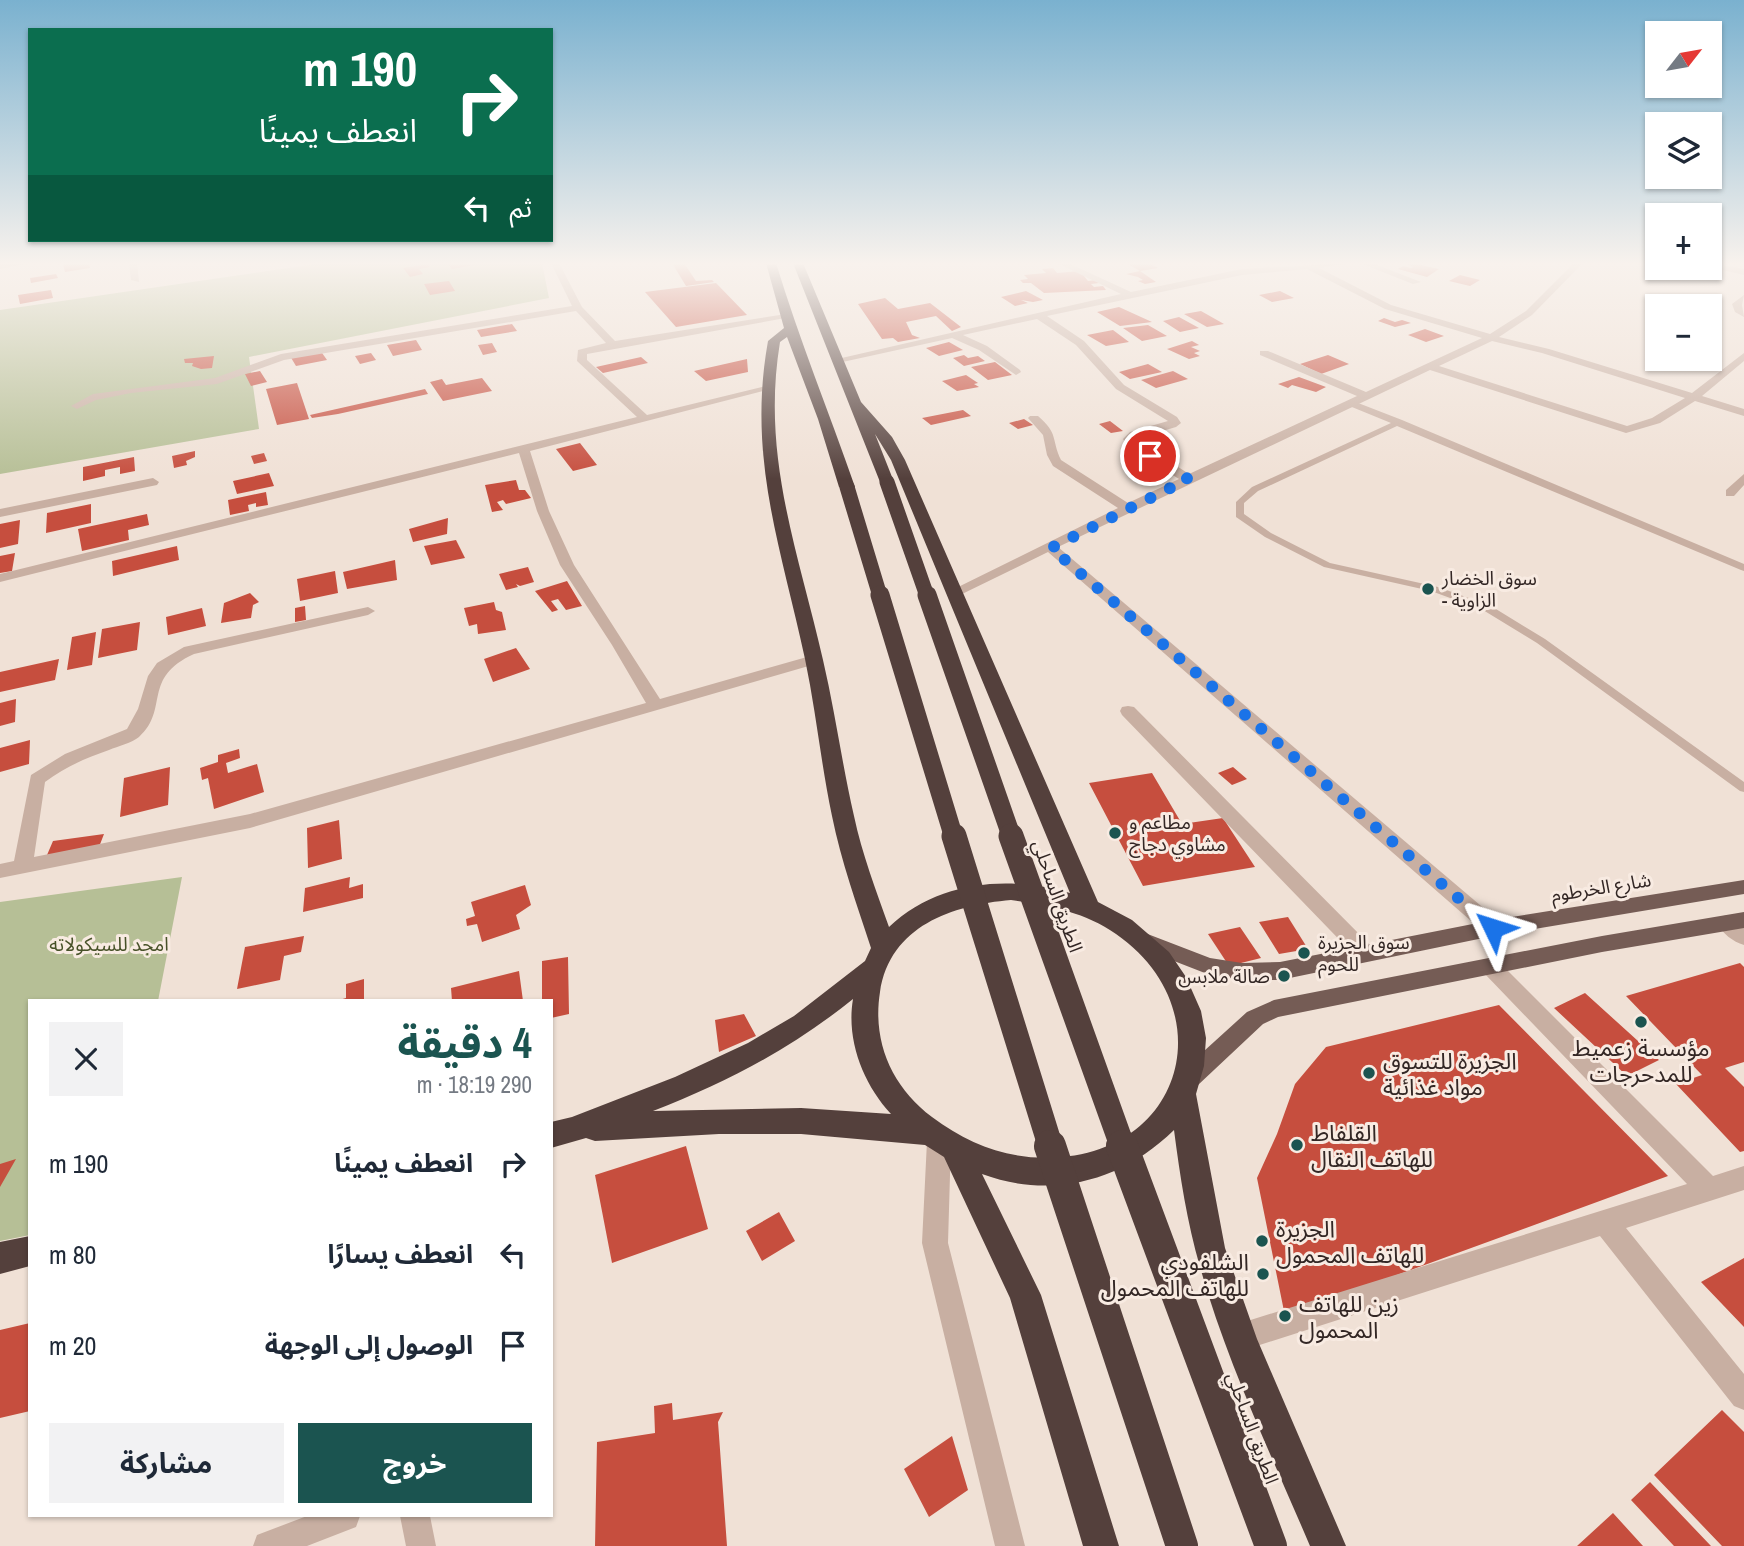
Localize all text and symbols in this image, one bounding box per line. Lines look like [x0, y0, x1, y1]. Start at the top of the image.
north arrow [1645, 21, 1722, 98]
map controls [1645, 21, 1722, 371]
text: 190 m [303, 35, 417, 101]
icon: right [441, 56, 532, 147]
text: انعطف يمينًا [259, 109, 417, 152]
button: layers [1645, 112, 1722, 189]
icon: left [458, 189, 496, 227]
text: ثم [510, 190, 532, 225]
button: + [1645, 203, 1722, 280]
button: − [1645, 294, 1722, 371]
pin [1120, 426, 1180, 486]
icon: arrive [1131, 437, 1169, 475]
place label: سوق الخضار - الزاوية [1441, 565, 1537, 613]
marker: سوق الخضار - الزاوية [1420, 581, 1436, 597]
place label: مطاعم و مشاوي دجاج [1129, 809, 1226, 859]
marker: مطاعم و مشاوي دجاج [1107, 825, 1123, 841]
street label: الطريق الساحلي [1024, 836, 1089, 956]
street label: شارع الخرطوم [1549, 866, 1653, 910]
position arrow [1456, 891, 1530, 965]
place label: سوق الجزيرة للحوم [1318, 929, 1410, 979]
park label: امجد للسيكولاته [49, 931, 169, 957]
marker: سوق الجزيرة للحوم [1296, 945, 1312, 961]
place label: صالة ملابس [1178, 963, 1270, 989]
marker: صالة ملابس [1276, 968, 1292, 984]
marker: مؤسسة زعميط للمدحرجات [1633, 1014, 1649, 1030]
text: 4 دقيقة [398, 1015, 532, 1071]
button: close [49, 1022, 123, 1096]
place label: مؤسسة زعميط للمدحرجات [1572, 1032, 1710, 1089]
place label: الجزيرة للتسوق مواد غذائية [1383, 1045, 1517, 1102]
marker: الجزيرة للتسوق مواد غذائية [1361, 1065, 1377, 1081]
text: 290 m · 18:19 [417, 1069, 532, 1100]
place label: القلفاط للهاتف النقال [1311, 1117, 1433, 1174]
marker: القلفاط للهاتف النقال [1289, 1137, 1305, 1153]
text: انعطف يمينًا [334, 1145, 473, 1180]
icon: right [494, 1145, 532, 1183]
text: 190 m [49, 1146, 108, 1181]
place label: الجزيرة للهاتف المحمول [1276, 1213, 1424, 1270]
marker: الجزيرة للهاتف المحمول [1254, 1233, 1270, 1249]
text: انعطف يسارًا [327, 1236, 473, 1271]
icon: left [494, 1236, 532, 1274]
text: 80 m [49, 1237, 96, 1272]
place label: الشلفودي للهاتف المحمول [1101, 1246, 1249, 1303]
marker: الشلفودي للهاتف المحمول [1255, 1266, 1271, 1282]
place label: زين للهاتف المحمول [1299, 1288, 1399, 1345]
marker: زين للهاتف المحمول [1277, 1308, 1293, 1324]
text: الوصول إلى الوجهة [265, 1327, 473, 1362]
icon: arrive [494, 1327, 532, 1365]
text: 20 m [49, 1328, 96, 1363]
street label: الطريق الساحلي [1218, 1368, 1285, 1488]
button: مشاركة [49, 1423, 284, 1503]
button: خروج [298, 1423, 532, 1503]

